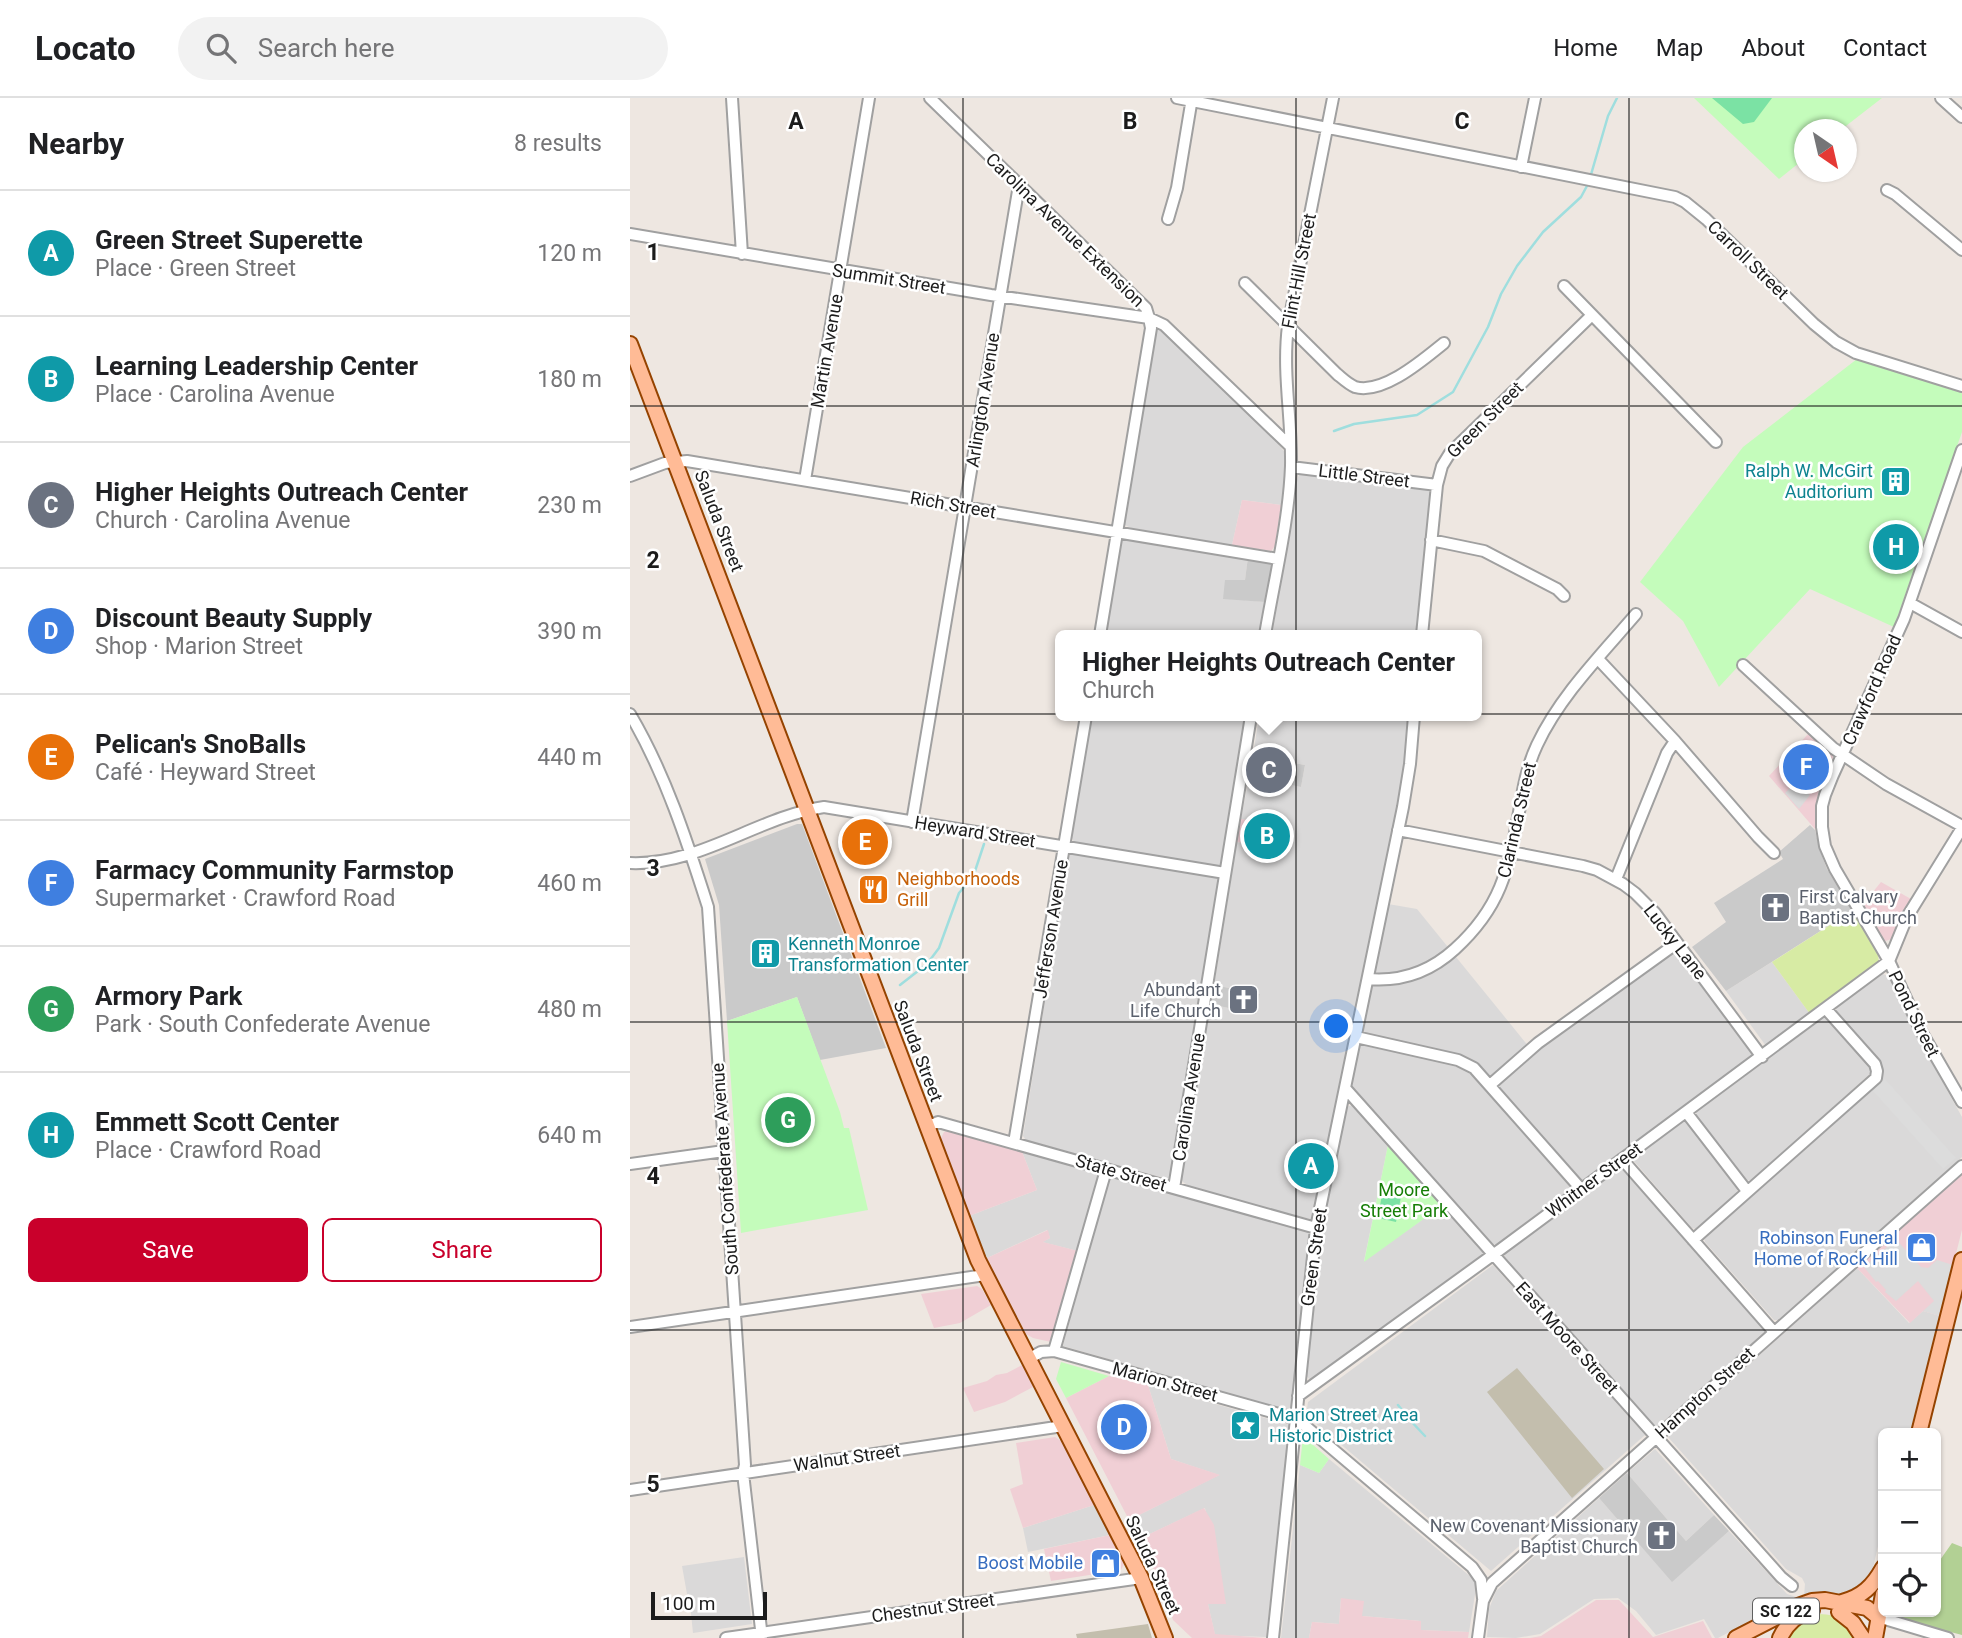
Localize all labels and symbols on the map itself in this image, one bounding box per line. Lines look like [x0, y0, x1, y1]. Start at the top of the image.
text: A [788, 108, 804, 135]
text: B [1123, 108, 1137, 135]
text: C [1454, 108, 1470, 135]
north arrow [1794, 119, 1857, 182]
street label: Carolina Avenue Extension [982, 148, 1149, 311]
street label: Flint Hill Street [1277, 211, 1320, 330]
street label: Carroll Street [1703, 216, 1793, 304]
text: 1 [646, 239, 660, 266]
street label: Summit Street [831, 259, 947, 298]
street label: Martin Avenue [806, 292, 847, 410]
street label: Arlington Avenue [962, 331, 1004, 469]
street label: Green Street [1442, 377, 1527, 462]
street label: Little Street [1317, 459, 1411, 492]
place label: Ralph W. McGirt Auditorium [1745, 460, 1873, 502]
building icon: Ralph W. McGirt Auditorium [1879, 464, 1913, 498]
street label: Saluda Street [691, 467, 748, 574]
street label: Rich Street [909, 487, 998, 522]
pin: H [1873, 521, 1919, 573]
text: 2 [646, 547, 660, 574]
street label: Crawford Road [1838, 631, 1905, 748]
pin: F [1783, 741, 1829, 793]
pin: C [1246, 744, 1292, 796]
street label: Clarinda Street [1493, 760, 1540, 880]
pin: B [1244, 810, 1290, 862]
street label: Heyward Street [913, 812, 1037, 851]
pin: E [842, 816, 888, 868]
text: 3 [646, 855, 660, 882]
street label: Jefferson Avenue [1029, 858, 1072, 1000]
place label: Neighborhoods Grill [897, 868, 1020, 910]
restaurant icon: Neighborhoods Grill [857, 872, 891, 906]
place label: First Calvary Baptist Church [1799, 886, 1917, 928]
church icon: First Calvary Baptist Church [1759, 890, 1793, 924]
street label: Lucky Lane [1639, 900, 1711, 984]
place label: Kenneth Monroe Transformation Center [788, 933, 969, 975]
building icon: Kenneth Monroe Transformation Center [748, 937, 782, 971]
street label: Pond Street [1885, 967, 1944, 1061]
place label: Abundant Life Church [1130, 979, 1221, 1021]
church icon: Abundant Life Church [1227, 983, 1261, 1017]
street label: Saluda Street [890, 997, 947, 1104]
your location [1319, 1009, 1353, 1043]
street label: Carolina Avenue [1168, 1031, 1209, 1163]
street label: South Confederate Avenue [707, 1062, 742, 1276]
pin: G [765, 1094, 811, 1146]
street label: Whitner Street [1542, 1138, 1646, 1222]
pin: A [1288, 1140, 1334, 1192]
street label: State Street [1073, 1150, 1169, 1196]
text: 4 [646, 1163, 660, 1190]
park label: Moore Street Park [1360, 1179, 1449, 1221]
street label: Green Street [1296, 1206, 1331, 1308]
place label: Robinson Funeral Home of Rock Hill [1754, 1227, 1898, 1269]
shop icon: Robinson Funeral Home of Rock Hill [1904, 1231, 1938, 1265]
street label: East Moore Street [1512, 1277, 1623, 1398]
street label: Hampton Street [1651, 1342, 1759, 1443]
street label: Marion Street [1110, 1357, 1220, 1406]
pin: D [1101, 1401, 1147, 1453]
place label: Marion Street Area Historic District [1269, 1404, 1419, 1446]
place icon: Marion Street Area Historic District [1229, 1408, 1263, 1442]
street label: Walnut Street [792, 1440, 902, 1475]
text: 5 [646, 1471, 660, 1498]
street label: Saluda Street [1121, 1512, 1186, 1618]
place label: New Covenant Missionary Baptist Church [1430, 1515, 1638, 1557]
church icon: New Covenant Missionary Baptist Church [1644, 1519, 1678, 1553]
shop icon: Boost Mobile [1089, 1546, 1123, 1580]
place label: Boost Mobile [977, 1552, 1083, 1573]
street label: Chestnut Street [870, 1588, 996, 1627]
scale bar [651, 1589, 766, 1621]
road number: SC 122 [1753, 1598, 1819, 1624]

